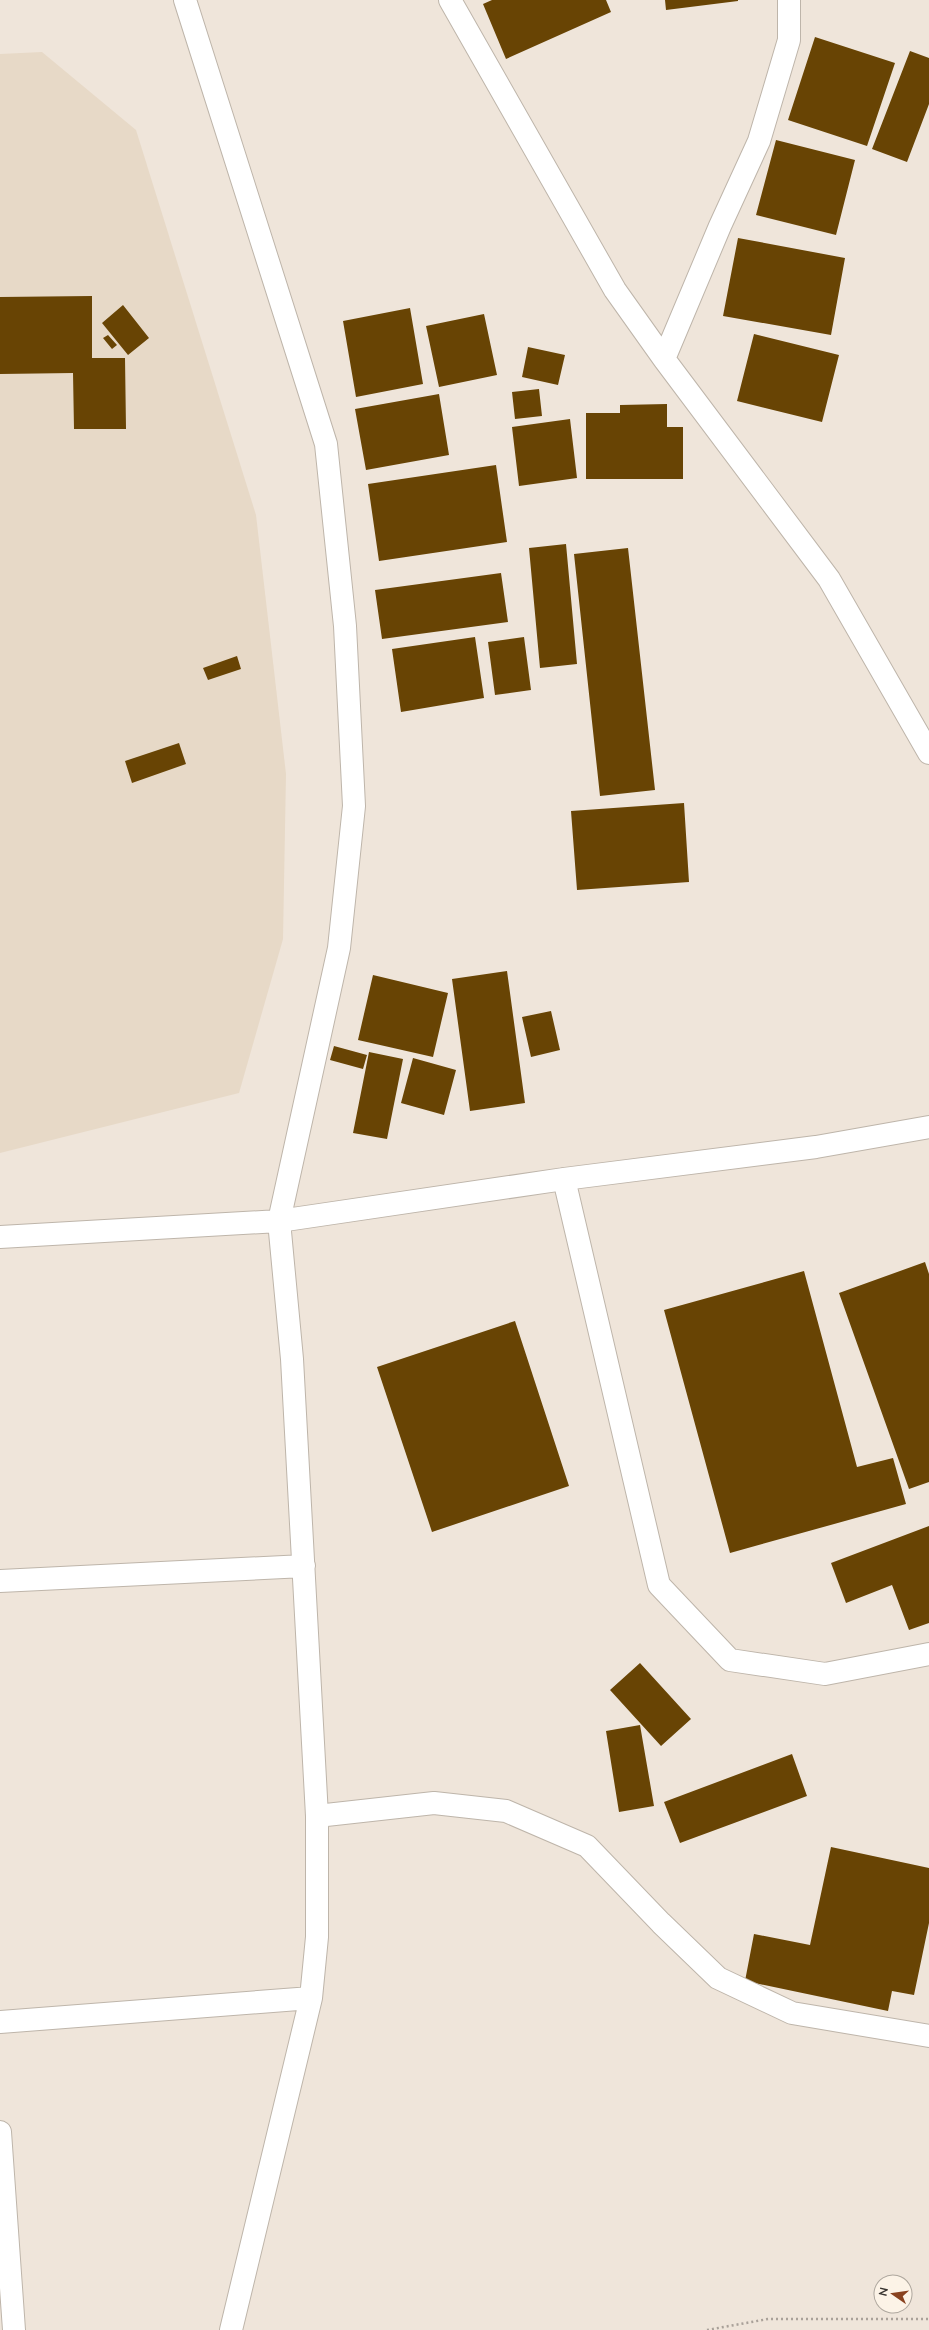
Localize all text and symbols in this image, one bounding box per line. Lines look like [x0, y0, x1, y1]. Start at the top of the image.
north arrow [873, 2274, 913, 2314]
text: N [875, 2286, 890, 2297]

